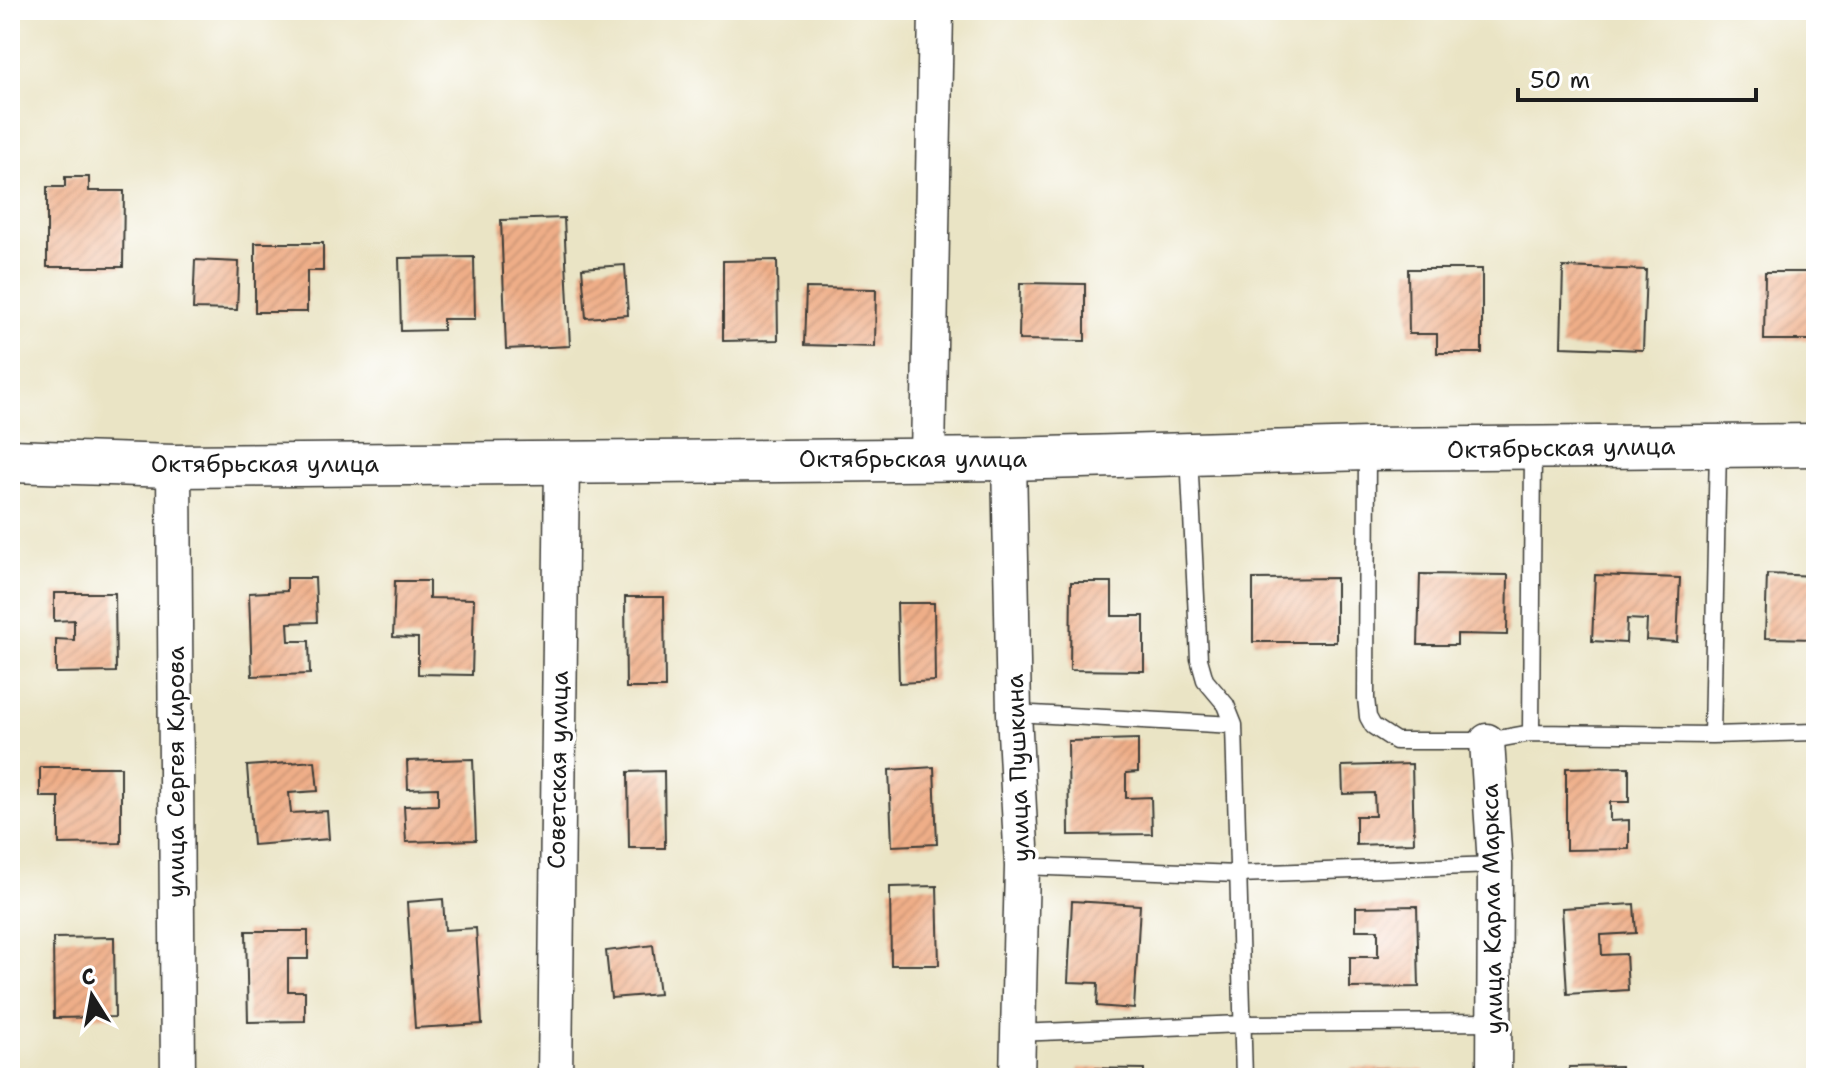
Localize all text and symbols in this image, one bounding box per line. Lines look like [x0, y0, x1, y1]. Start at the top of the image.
scale bar [1518, 52, 1756, 102]
text: 50 m [1530, 64, 1590, 96]
street label: Октябрьская улица [1447, 430, 1676, 466]
street label: Октябрьская улица [799, 443, 1027, 475]
street label: Октябрьская улица [151, 448, 379, 480]
street label: улица Сергея Кирова [160, 646, 192, 898]
street label: Советская улица [540, 670, 576, 870]
street label: улица Пушкина [999, 673, 1037, 863]
street label: улица Карла Маркса [1474, 783, 1510, 1035]
north arrow [52, 956, 132, 1036]
text: С [79, 961, 98, 992]

